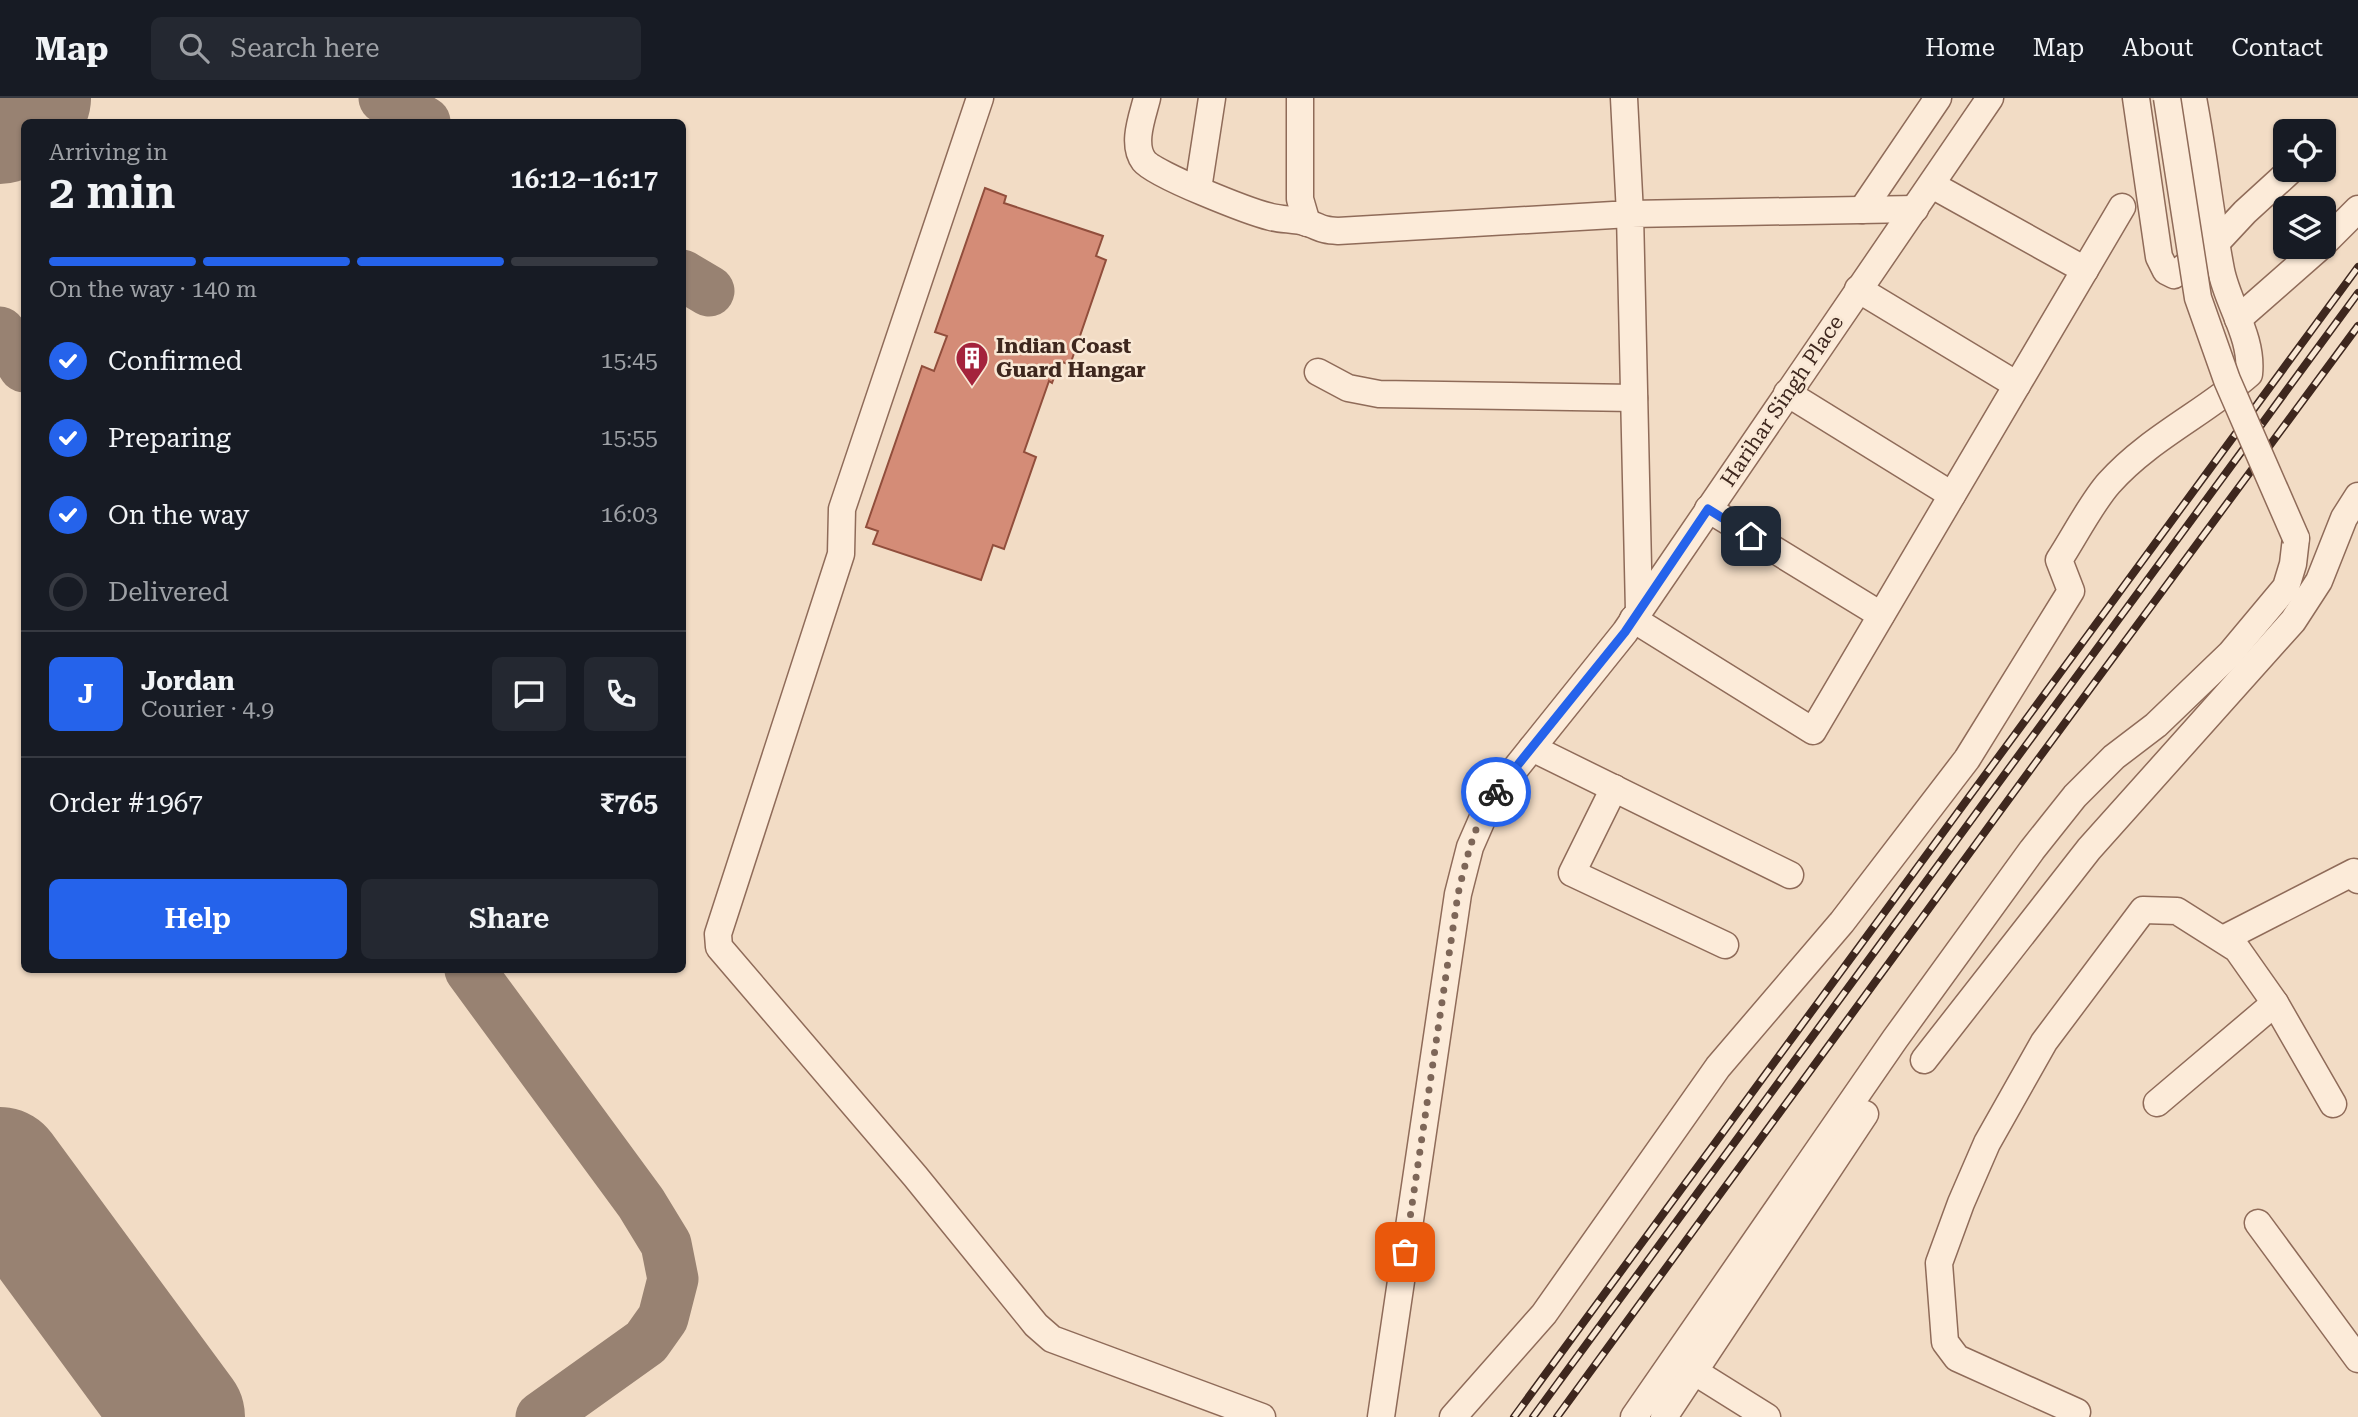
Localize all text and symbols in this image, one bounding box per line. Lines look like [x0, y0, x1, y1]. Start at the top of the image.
search box [151, 17, 641, 80]
text: Map [35, 29, 109, 68]
icon: search [175, 29, 213, 67]
text: Search here [231, 33, 380, 63]
text: Home [1925, 34, 1995, 62]
text: Map [2033, 34, 2084, 62]
text: About [2122, 34, 2193, 62]
text: Contact [2231, 34, 2323, 62]
map controls [2273, 119, 2336, 259]
button: locate [2273, 119, 2336, 182]
text: Arriving in [49, 139, 168, 166]
text: 16:12–16:17 [510, 164, 658, 194]
text: 2 min [49, 165, 176, 219]
button: layers [2273, 196, 2336, 259]
text: On the way · 140 m [49, 276, 257, 303]
street label: Harihar Singh Place [1716, 311, 1848, 491]
place label: Indian Coast Guard Hangar [996, 334, 1146, 382]
building icon: Indian Coast Guard Hangar [953, 339, 991, 388]
icon: check [49, 342, 87, 380]
text: Confirmed [108, 346, 243, 376]
text: 15:45 [601, 347, 658, 374]
icon: check [49, 419, 87, 457]
text: Preparing [108, 423, 231, 453]
text: 15:55 [601, 424, 658, 451]
icon: check [49, 496, 87, 534]
text: On the way [108, 500, 249, 530]
text: 16:03 [601, 501, 658, 528]
pin [1721, 506, 1781, 566]
icon: home [1732, 517, 1770, 555]
text: Delivered [108, 577, 229, 607]
button: chat [492, 657, 566, 731]
button: phone [584, 657, 658, 731]
text: Jordan [141, 666, 235, 696]
text: J [78, 679, 94, 709]
text: Courier · 4.9 [141, 696, 274, 723]
courier [1461, 757, 1531, 827]
icon: bike [1477, 773, 1515, 811]
text: Order #1967 [49, 788, 203, 818]
text: ₹765 [600, 788, 658, 818]
button: Help [49, 879, 347, 959]
button: Share [361, 879, 658, 959]
pin [1375, 1222, 1435, 1282]
icon: bag [1386, 1233, 1424, 1271]

